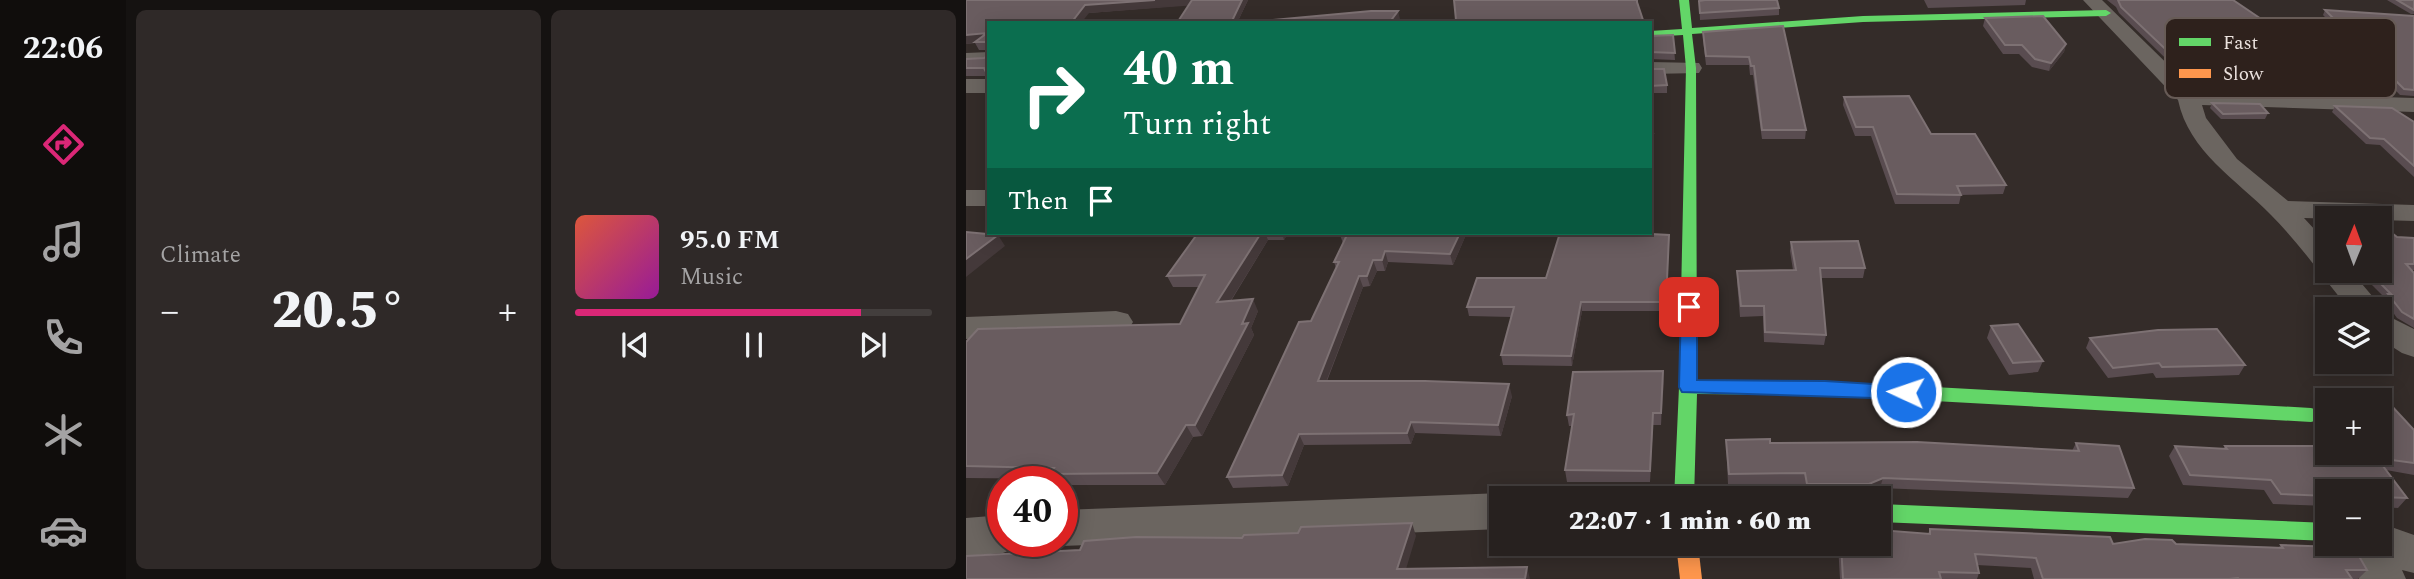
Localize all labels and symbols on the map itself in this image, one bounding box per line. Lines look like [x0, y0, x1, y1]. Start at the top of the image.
legend [2165, 18, 2396, 98]
text: Fast [2223, 29, 2259, 58]
text: Slow [2223, 60, 2264, 89]
north arrow [2315, 206, 2392, 284]
pin [1659, 277, 1719, 337]
position arrow [1869, 355, 1943, 429]
speed limit sign: 40 [987, 466, 1078, 557]

